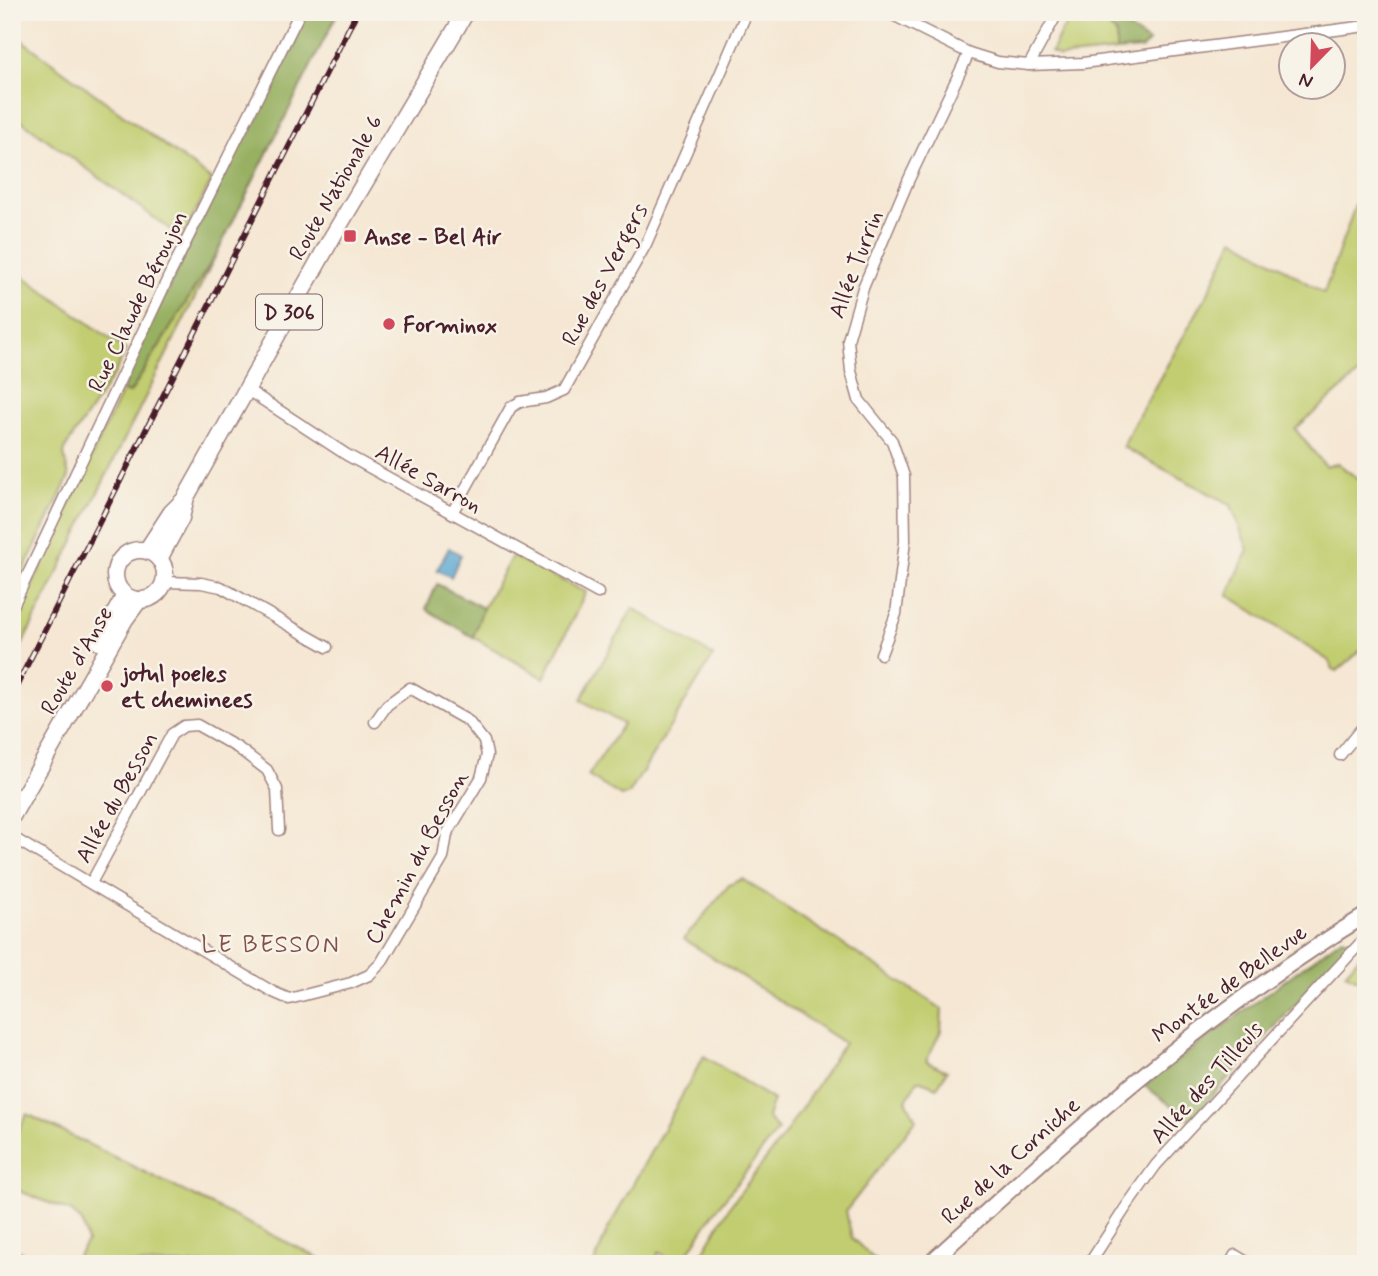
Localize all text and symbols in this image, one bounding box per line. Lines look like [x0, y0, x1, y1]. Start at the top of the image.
north arrow [1276, 32, 1346, 102]
text: N [1295, 66, 1317, 94]
street label: Route Nationale 6 [283, 109, 391, 267]
street label: Rue des Vergers [556, 198, 658, 352]
street label: Rue Claude Béroujon [82, 206, 196, 398]
street label: Allée Turrin [823, 206, 891, 323]
place label: Anse - Bel Air [364, 223, 502, 253]
marker: Anse - Bel Air [342, 228, 358, 244]
road number: D 306 [256, 294, 322, 330]
place label: Forminox [403, 311, 497, 341]
marker: Forminox [381, 316, 397, 332]
street label: Allée Sarron [369, 438, 487, 521]
street label: Route d'Anse [35, 601, 121, 721]
place label: jotul poeles et cheminees [120, 660, 253, 716]
marker: jotul poeles et cheminees [99, 678, 115, 694]
street label: Allée du Besson [69, 727, 166, 869]
street label: Chemin du Besson [359, 766, 476, 950]
street label: Montée de Bellevue [1147, 918, 1314, 1051]
district label: LE BESSON [201, 930, 341, 961]
street label: Allée des Tilleuls [1144, 1016, 1271, 1151]
street label: Rue de la Corniche [936, 1091, 1087, 1232]

